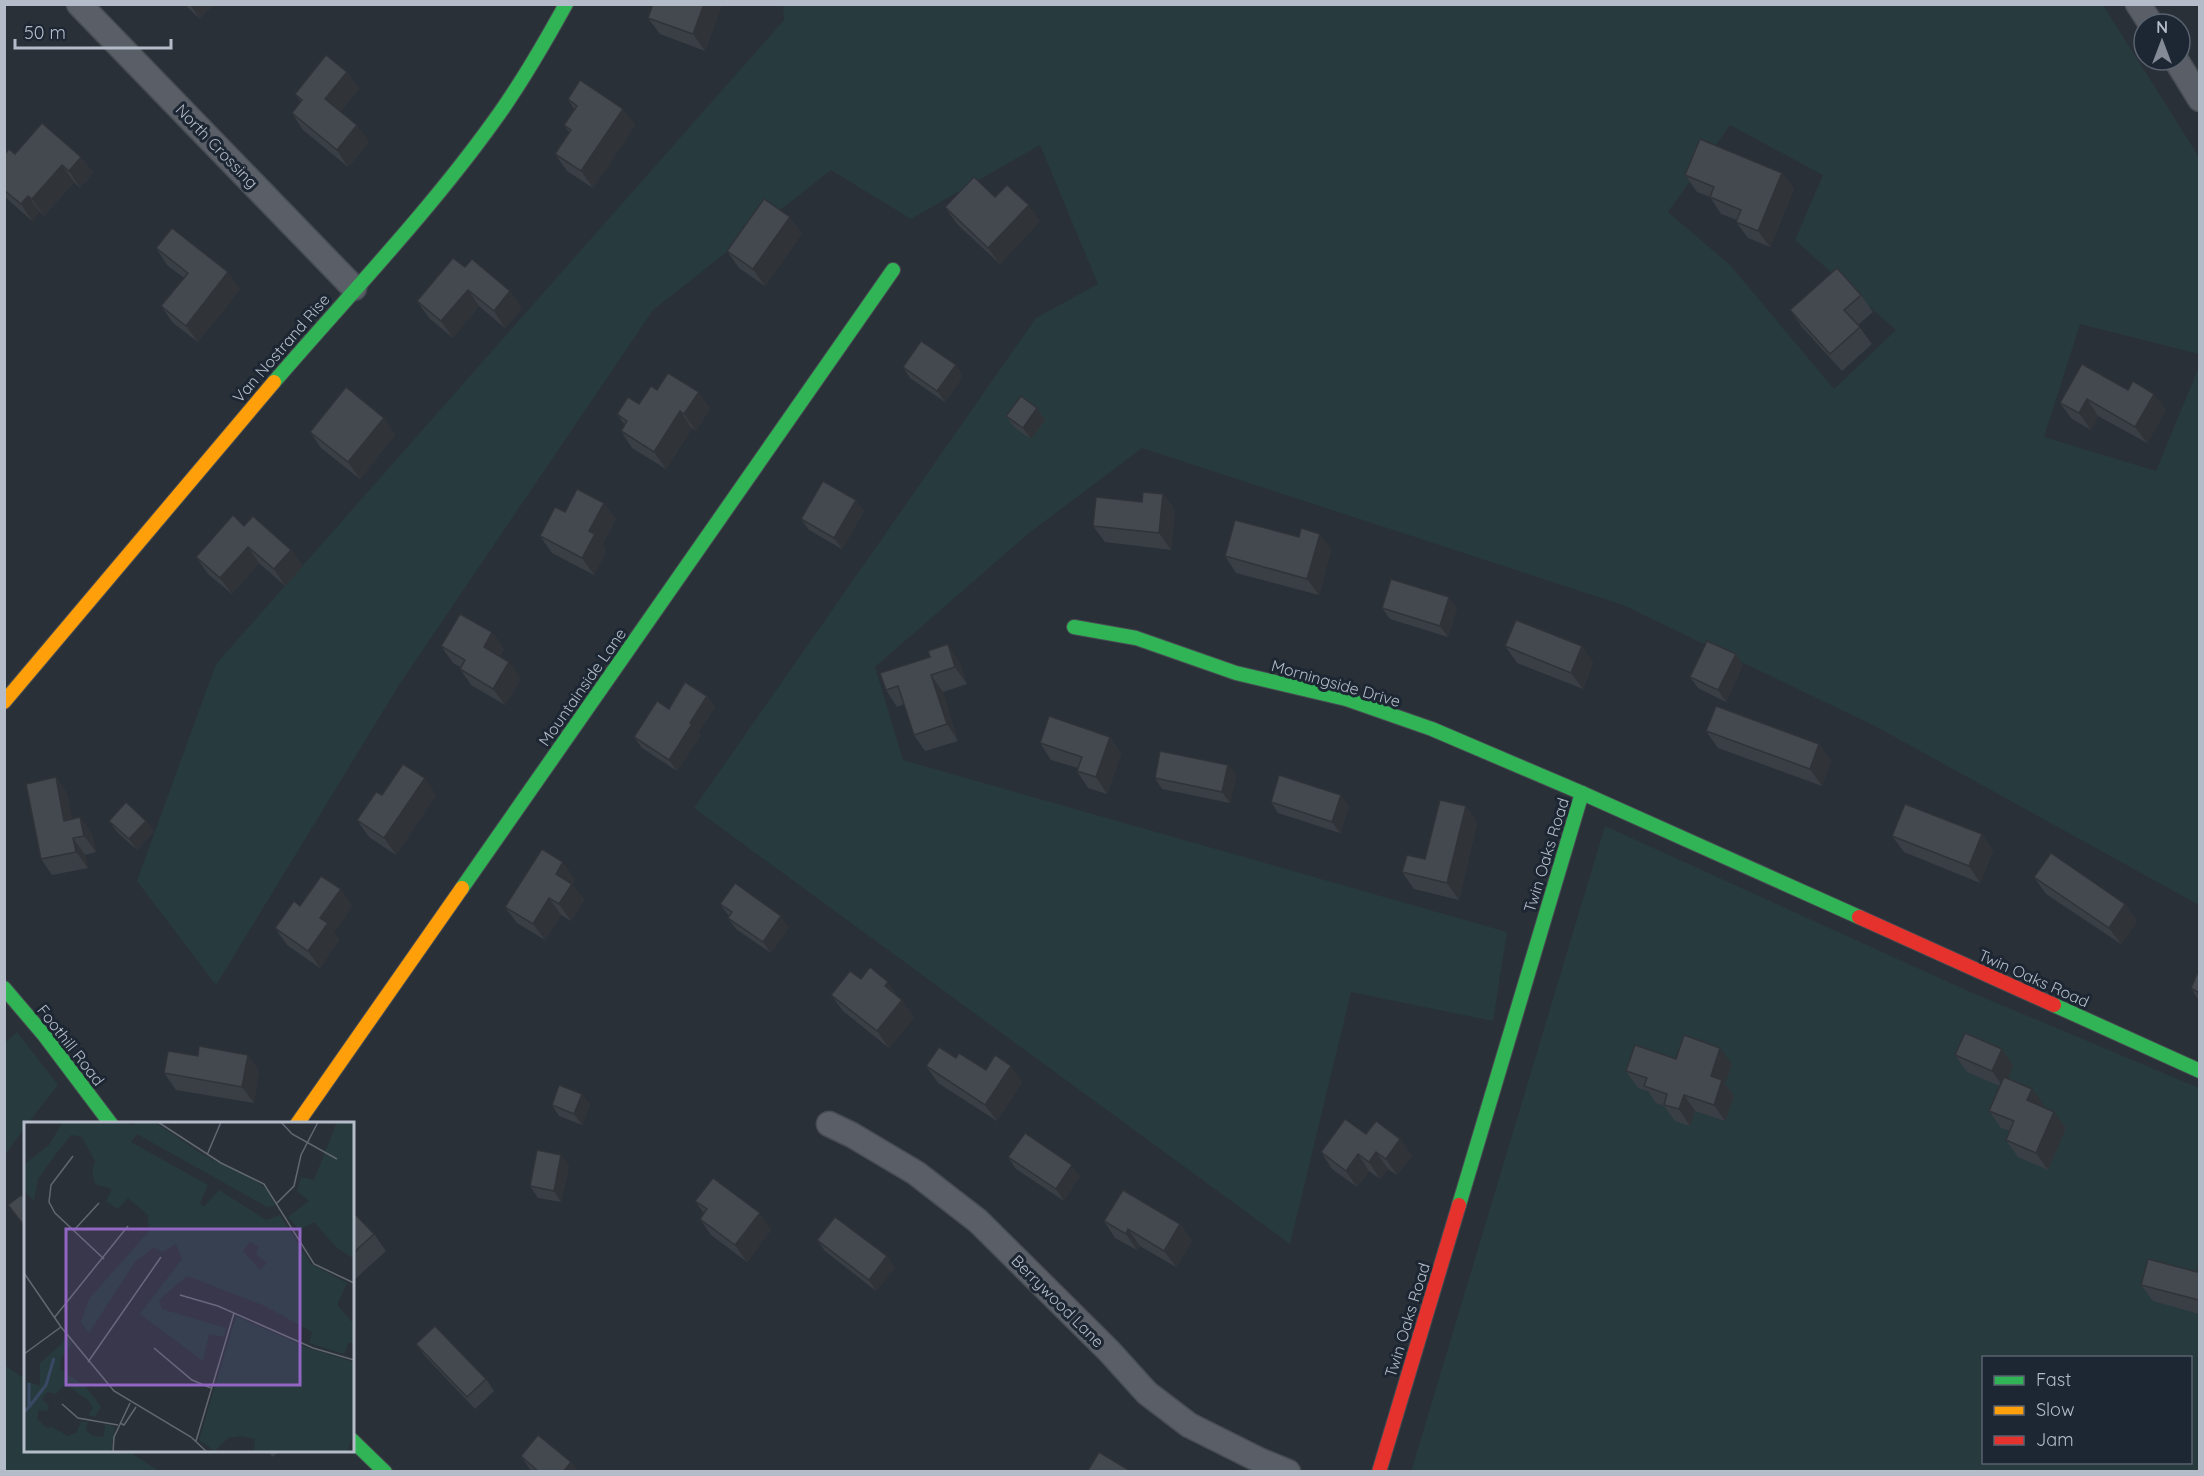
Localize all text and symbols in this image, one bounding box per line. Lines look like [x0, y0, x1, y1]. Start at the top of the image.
scale bar [15, 12, 171, 50]
north arrow [2132, 12, 2192, 72]
text: N [2156, 17, 2168, 37]
text: 50 m [24, 21, 66, 44]
street label: North Crossing [172, 100, 262, 192]
street label: Van Nostrand Rise [228, 289, 334, 407]
street label: Mountainside Lane [534, 624, 630, 750]
street label: Morningside Drive [1269, 655, 1403, 711]
street label: Twin Oaks Road [1519, 795, 1573, 915]
street label: Twin Oaks Road [1976, 945, 2092, 1011]
street label: Foothill Road [33, 1000, 109, 1090]
inset map [24, 1122, 354, 1452]
street label: Berrywood Lane [1008, 1251, 1108, 1351]
street label: Twin Oaks Road [1380, 1260, 1434, 1380]
legend [1982, 1356, 2192, 1464]
text: Fast [2036, 1368, 2071, 1391]
text: Slow [2036, 1398, 2074, 1421]
text: Jam [2036, 1428, 2074, 1451]

